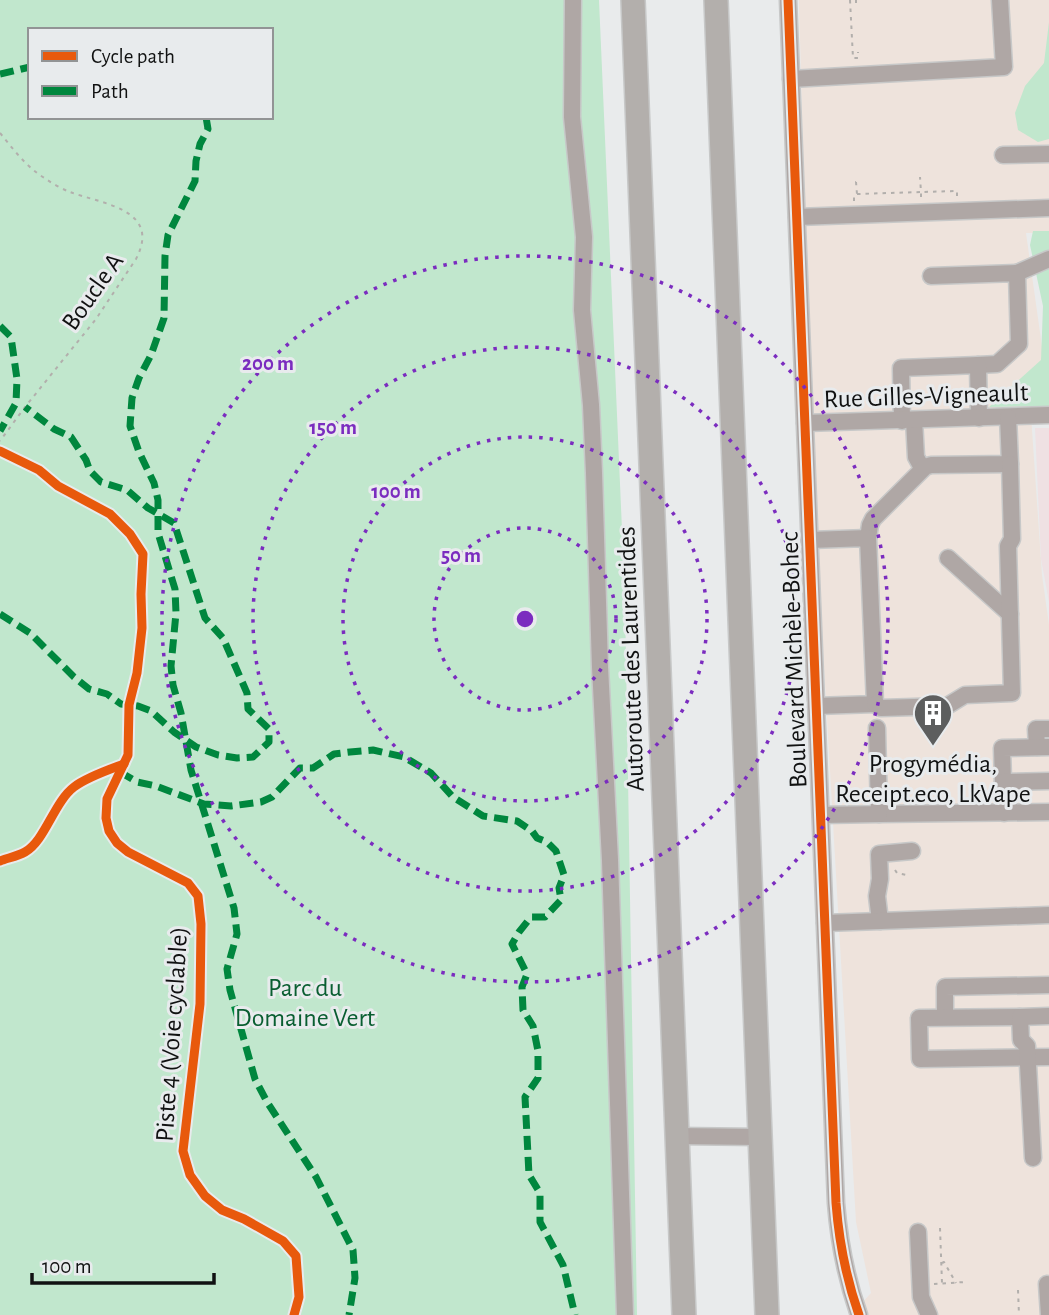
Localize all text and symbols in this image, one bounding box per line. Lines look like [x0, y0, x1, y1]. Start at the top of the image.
legend [28, 28, 273, 119]
text: Cycle path [91, 46, 175, 67]
text: Path [91, 81, 129, 102]
street label: Boucle A [57, 248, 129, 335]
text: 200 m [242, 353, 294, 374]
street label: Rue Gilles-Vigneault [823, 379, 1029, 413]
text: 150 m [309, 417, 357, 438]
text: 100 m [371, 481, 421, 502]
street label: Autoroute des Laurentides [613, 526, 649, 792]
street label: Boulevard Michèle-Bohec [777, 531, 811, 789]
text: 50 m [441, 545, 481, 566]
centre of rings [513, 607, 537, 631]
building icon: Progymédia, Receipt.eco, LkVape [912, 692, 954, 747]
place label: Progymédia, Receipt.eco, LkVape [835, 751, 1031, 807]
street label: Piste 4 (Voie cyclable) [152, 926, 192, 1143]
park label: Parc du Domaine Vert [235, 975, 375, 1031]
scale bar [32, 1242, 214, 1286]
text: 100 m [42, 1256, 92, 1277]

